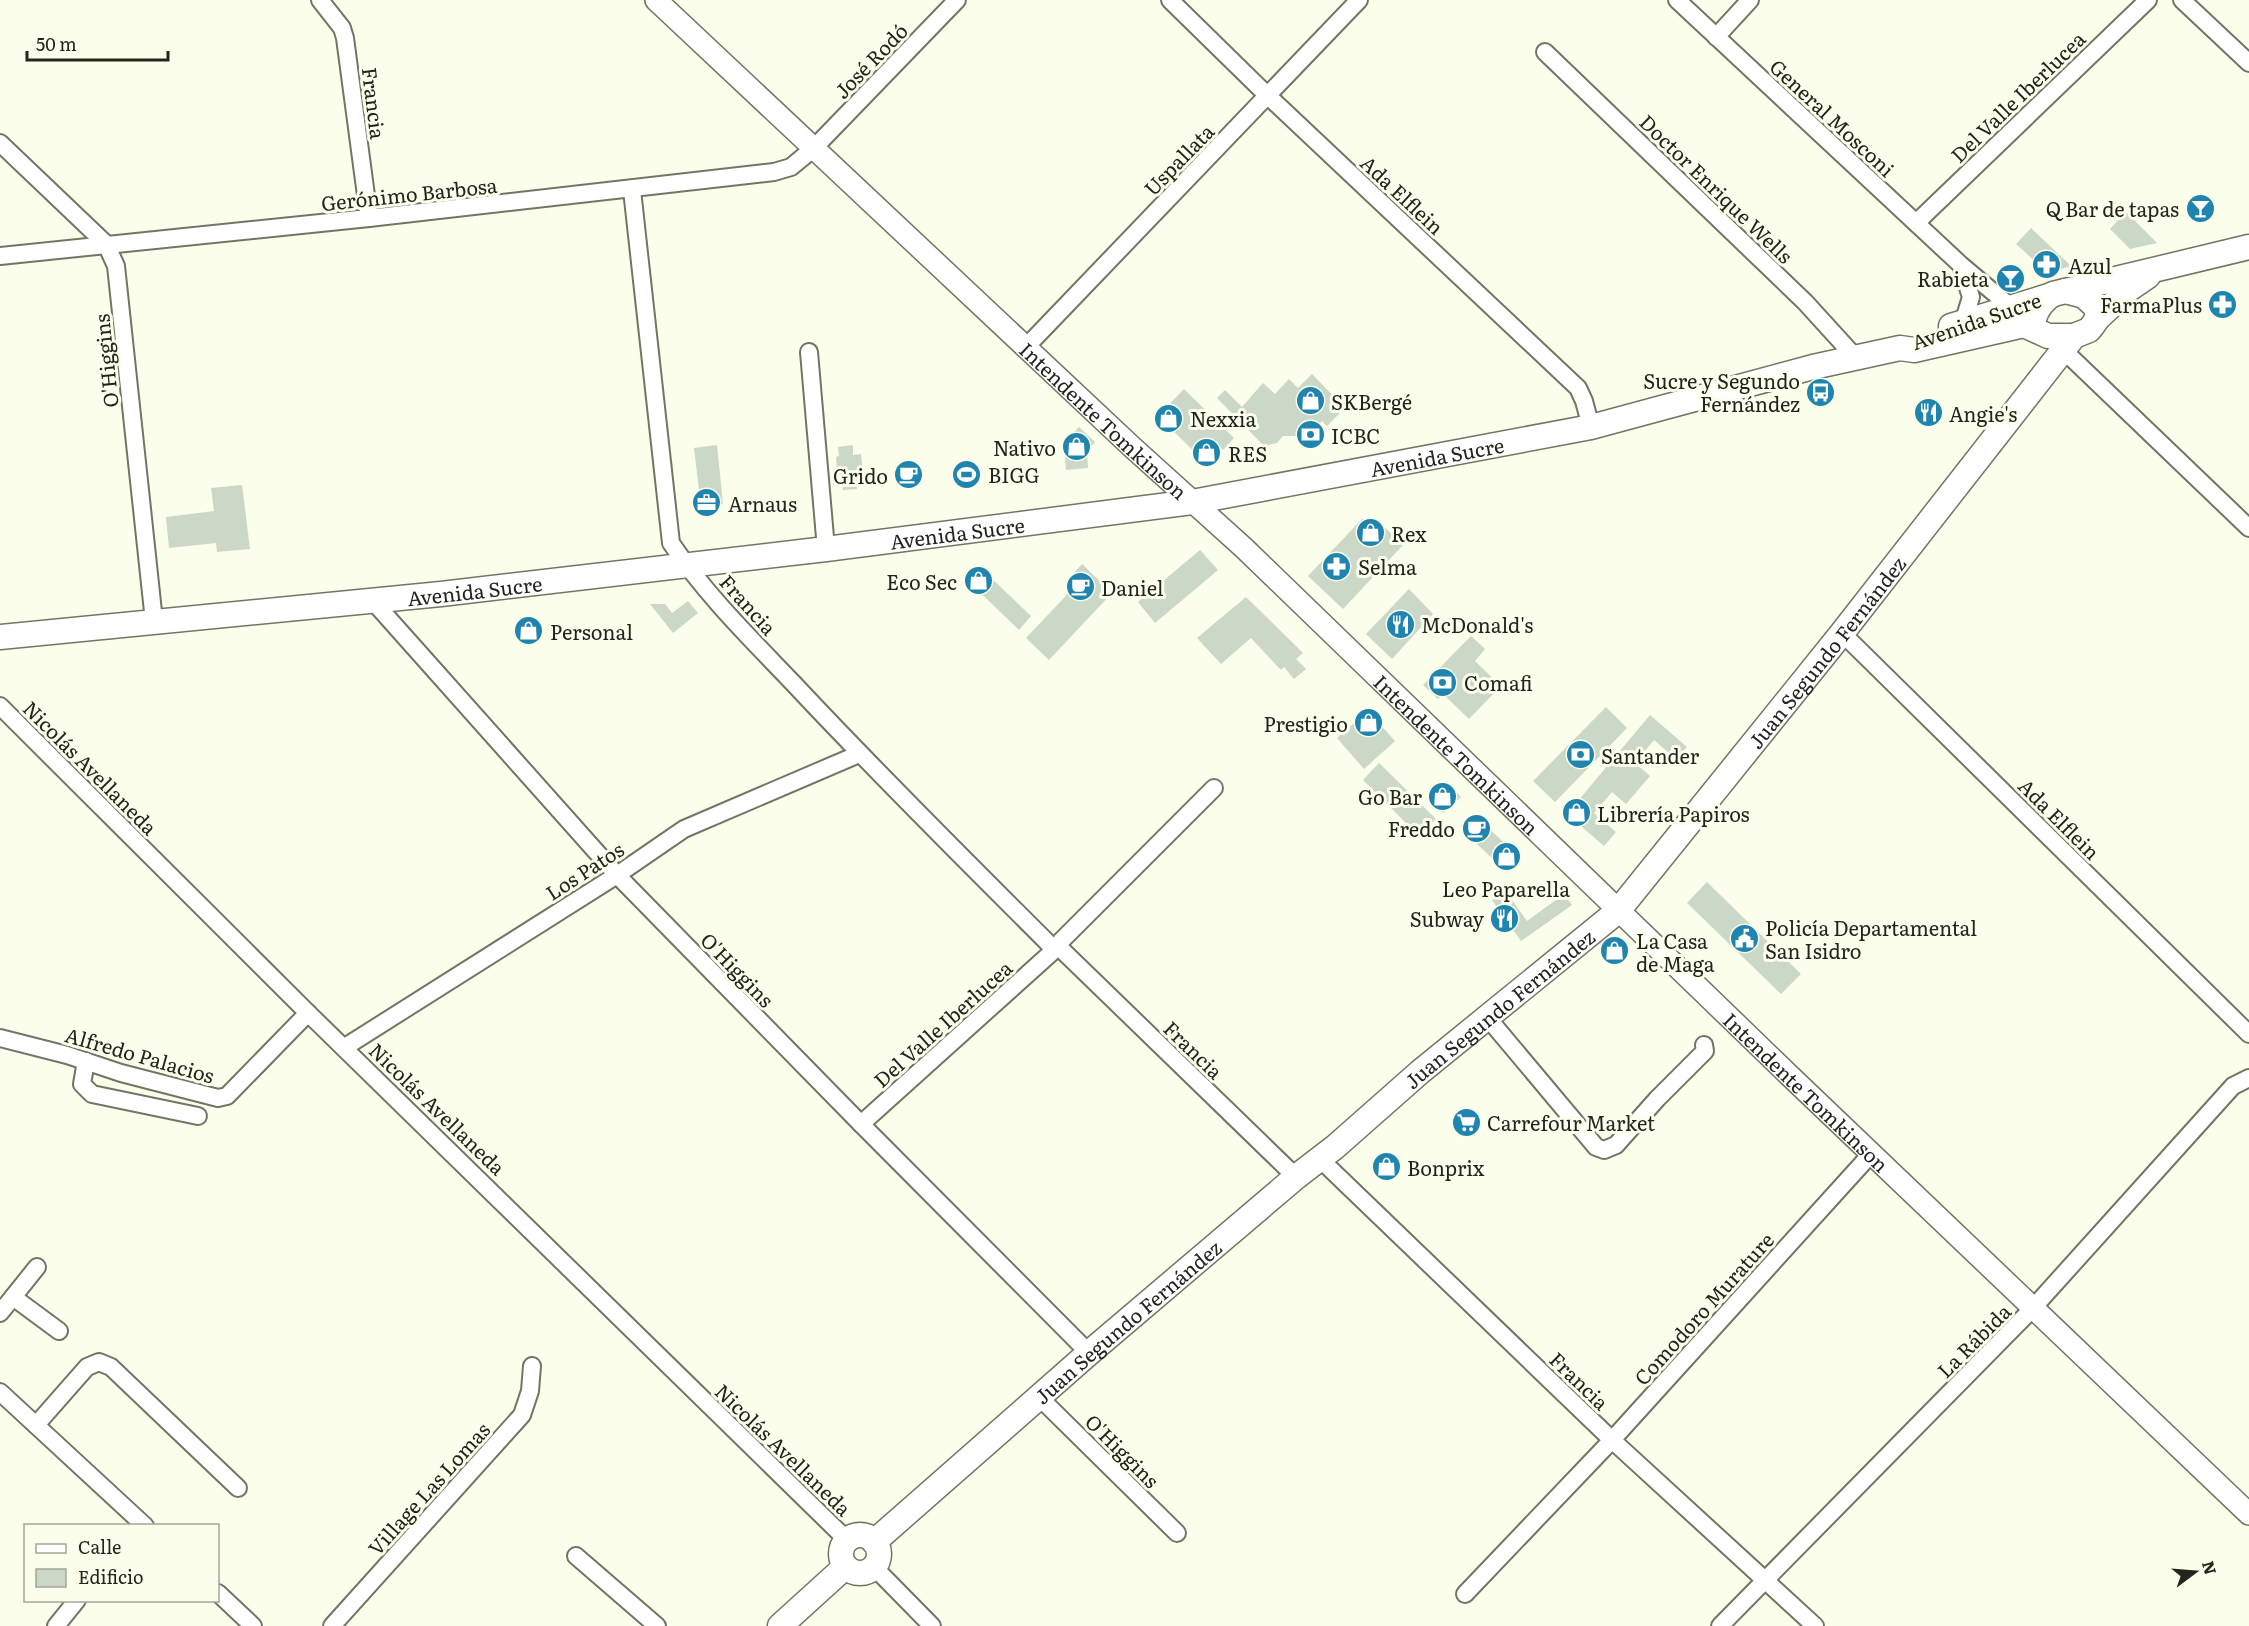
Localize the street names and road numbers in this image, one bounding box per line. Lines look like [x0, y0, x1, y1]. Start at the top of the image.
street label: José Rodó [826, 16, 914, 104]
street label: Del Valle Iberlucea [1943, 23, 2091, 168]
street label: General Mosconi [1764, 51, 1902, 183]
street label: Francia [356, 65, 394, 141]
street label: Doctor Enrique Wells [1633, 107, 1801, 269]
street label: Uspallata [1136, 116, 1220, 202]
street label: Ada Elflein [1355, 147, 1451, 241]
street label: Gerónimo Barbosa [319, 169, 499, 217]
street label: Avenida Sucre [1907, 284, 2045, 356]
street label: O'Higgins [85, 313, 125, 409]
street label: Intendente Tomkinson [1013, 334, 1195, 506]
street label: Avenida Sucre [1368, 429, 1506, 483]
street label: Avenida Sucre [888, 509, 1026, 556]
street label: Juan Segundo Fernández [1740, 549, 1912, 754]
street label: Avenida Sucre [406, 567, 544, 612]
street label: Francia [714, 567, 785, 641]
street label: Intendente Tomkinson [1368, 667, 1546, 841]
street label: Nicolás Avellaneda [17, 693, 165, 841]
street label: Ada Elflein [2013, 771, 2107, 865]
street label: Los Patos [539, 833, 629, 907]
street label: Juan Segundo Fernández [1397, 921, 1601, 1095]
street label: O'Higgins [695, 925, 781, 1013]
street label: Del Valle Iberlucea [866, 952, 1018, 1094]
street label: Intendente Tomkinson [1717, 1005, 1896, 1178]
street label: Francia [1158, 1013, 1231, 1085]
street label: Alfredo Palacios [62, 1018, 218, 1090]
street label: Nicolás Avellaneda [363, 1035, 513, 1181]
street label: Comodoro Murature [1626, 1225, 1780, 1391]
street label: Juan Segundo Fernández [1027, 1232, 1228, 1410]
street label: La Rábida [1929, 1296, 2017, 1384]
street label: Francia [1544, 1344, 1617, 1416]
street label: Nicolás Avellaneda [709, 1376, 859, 1522]
street label: O'Higgins [1079, 1406, 1167, 1494]
street label: Village Las Lomas [360, 1415, 496, 1561]

